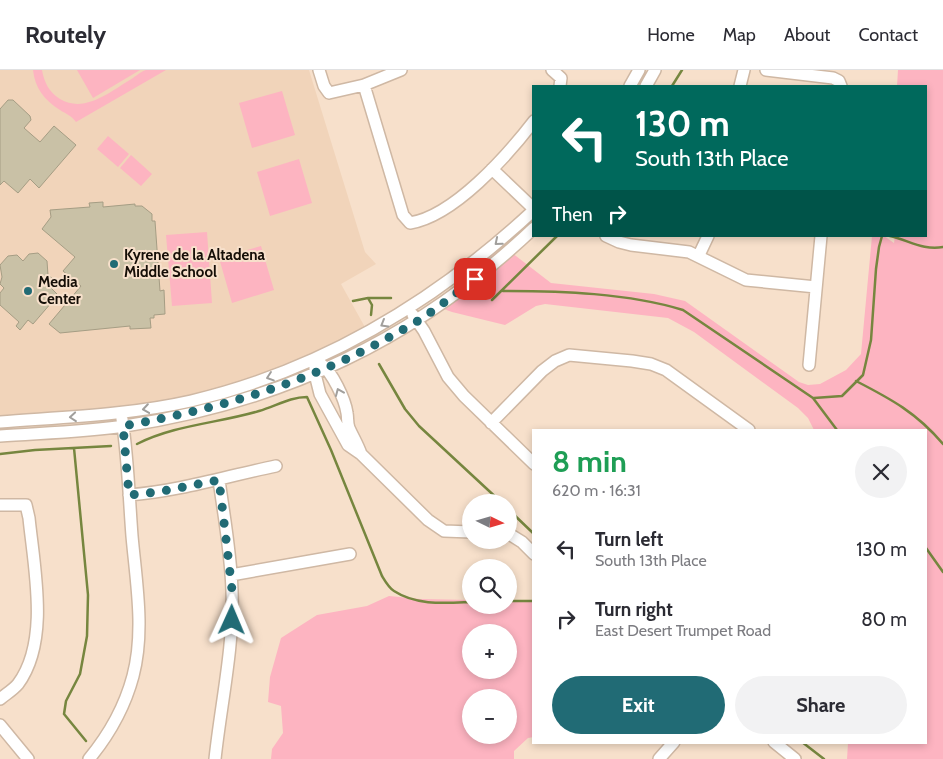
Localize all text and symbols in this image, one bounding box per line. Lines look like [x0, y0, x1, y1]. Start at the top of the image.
text: Routely [25, 20, 106, 49]
text: Home [647, 24, 695, 46]
text: Map [723, 24, 756, 46]
text: About [784, 24, 830, 46]
text: Contact [858, 24, 918, 46]
text: 130 m [635, 102, 730, 145]
icon: left [552, 105, 617, 170]
text: South 13th Place [635, 145, 788, 172]
icon: right [603, 200, 631, 228]
text: Then [552, 203, 593, 226]
one-way arrow [494, 237, 503, 246]
place label: Kyrene de la Altadena Middle School [124, 246, 265, 281]
marker: Kyrene de la Altadena Middle School [108, 258, 120, 270]
pin [454, 258, 496, 300]
icon: arrive [461, 265, 489, 293]
place label: Media Center [38, 273, 81, 308]
marker: Media Center [22, 285, 34, 297]
one-way arrow [380, 317, 389, 327]
one-way arrow [266, 371, 275, 381]
one-way arrow [334, 388, 345, 397]
one-way arrow [142, 403, 151, 413]
one-way arrow [68, 411, 76, 422]
text: 8 min [552, 443, 627, 480]
button: close [855, 446, 907, 498]
text: 620 m · 16:31 [552, 481, 641, 500]
north arrow [462, 494, 518, 549]
map controls [462, 494, 517, 744]
text: Turn left [595, 528, 663, 551]
icon: left [552, 535, 580, 563]
text: 130 m [856, 538, 907, 561]
text: South 13th Place [595, 551, 707, 570]
button: search [462, 559, 517, 614]
position arrow [205, 593, 257, 645]
text: Turn right [595, 598, 673, 621]
icon: right [552, 605, 580, 633]
text: 80 m [861, 608, 907, 631]
text: East Desert Trumpet Road [595, 621, 771, 640]
button: + [462, 624, 517, 679]
button: Exit [552, 676, 725, 734]
button: Share [735, 676, 907, 734]
button: − [462, 689, 517, 744]

